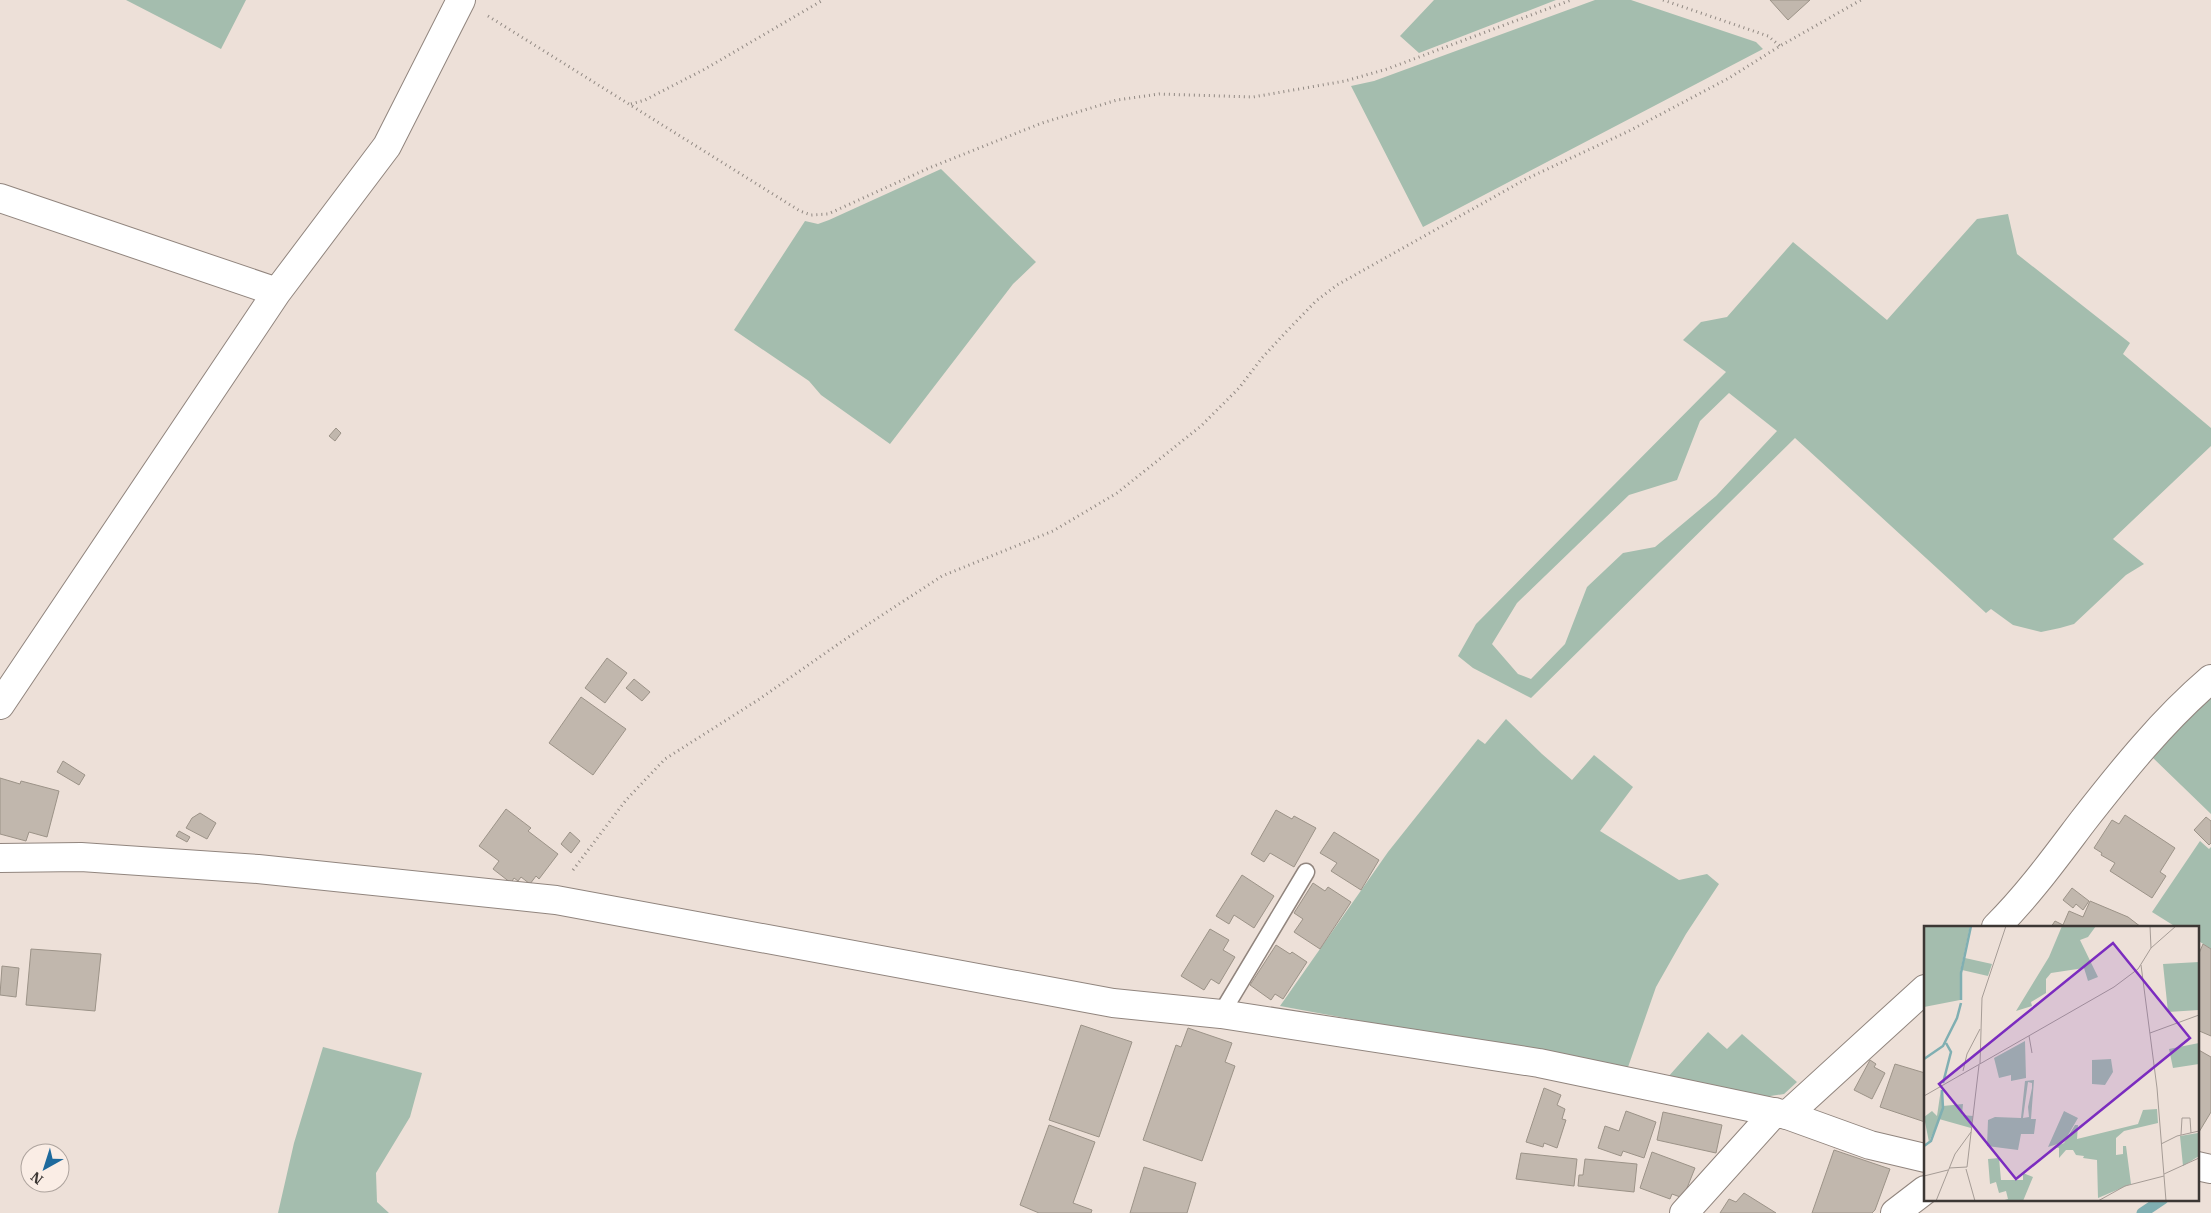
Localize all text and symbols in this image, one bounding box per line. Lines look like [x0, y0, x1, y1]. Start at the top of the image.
inset map [1924, 926, 2198, 1200]
north arrow [20, 1143, 70, 1193]
text: N [27, 1168, 47, 1189]

